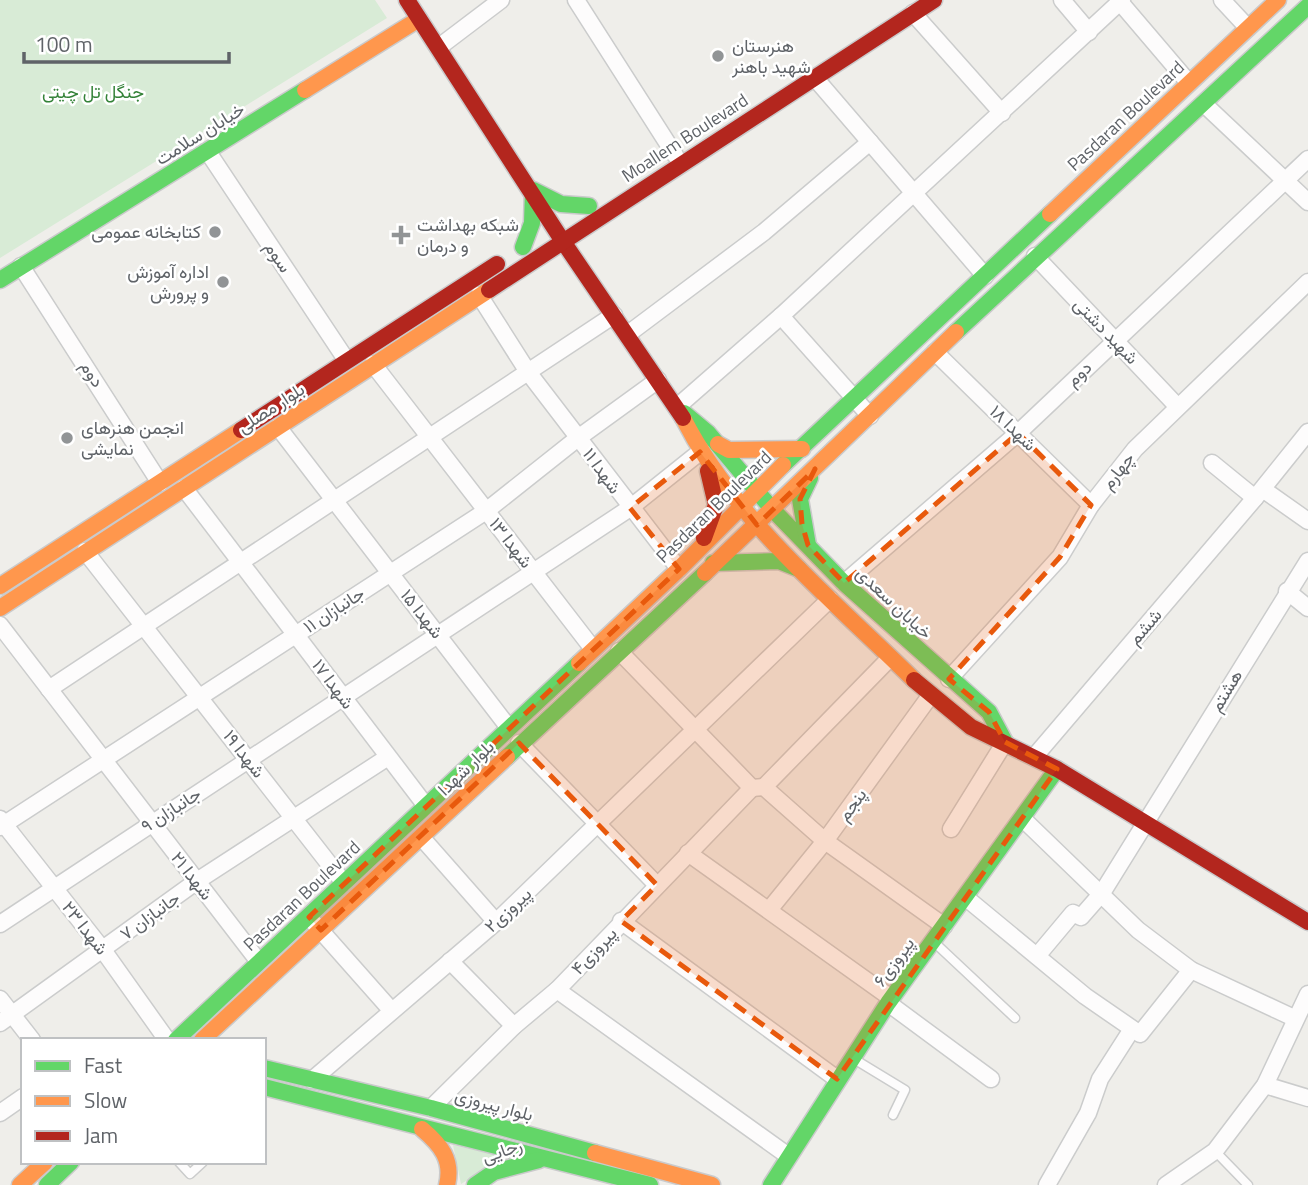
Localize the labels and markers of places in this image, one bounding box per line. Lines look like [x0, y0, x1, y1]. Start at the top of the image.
place label: هنرستان شهید باهنر [731, 32, 811, 80]
marker: هنرستان شهید باهنر [710, 48, 726, 64]
place label: شبکه بهداشت و درمان [417, 211, 519, 259]
place label: کتابخانه عمومی [91, 218, 201, 245]
marker: کتابخانه عمومی [207, 224, 223, 240]
marker: شبکه بهداشت و درمان [391, 225, 411, 245]
place label: اداره آموزش و پرورش [127, 258, 209, 306]
marker: اداره آموزش و پرورش [215, 274, 231, 290]
place label: انجمن هنرهای نمایشی [81, 414, 184, 462]
marker: انجمن هنرهای نمایشی [59, 430, 75, 446]

